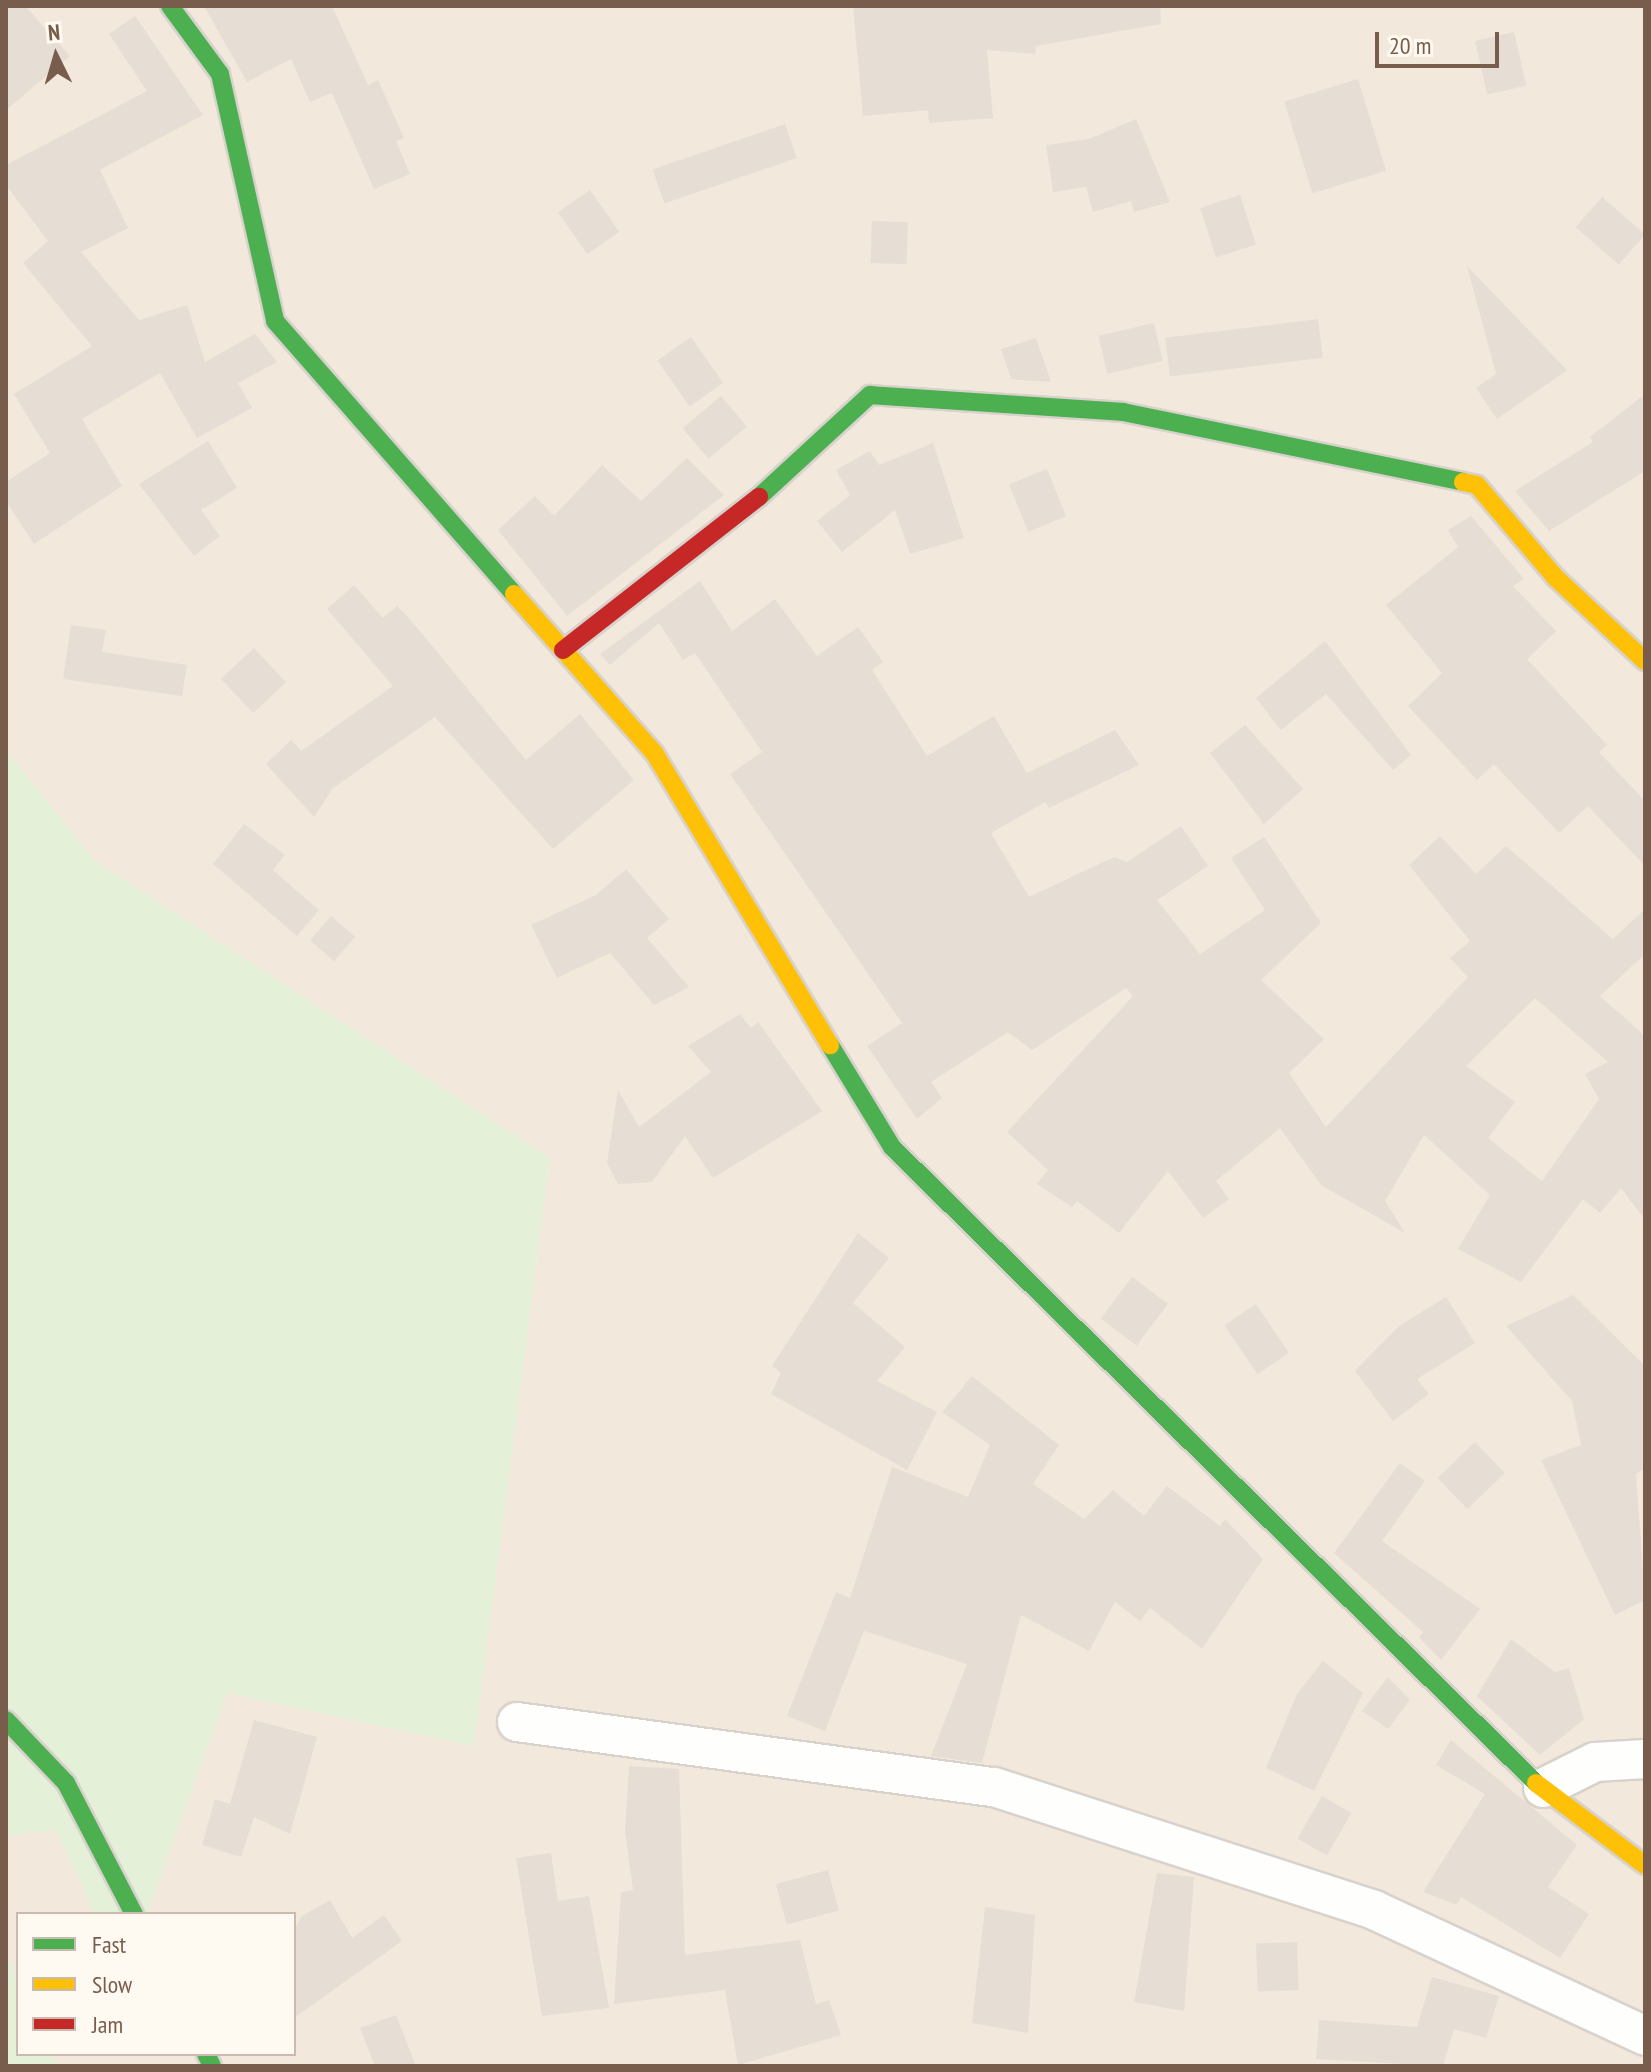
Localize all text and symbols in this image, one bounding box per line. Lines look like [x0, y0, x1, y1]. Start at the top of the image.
north arrow [16, 16, 96, 96]
scale bar [1379, 16, 1503, 66]
text: N [47, 18, 61, 47]
text: 20 m [1389, 30, 1431, 61]
legend [16, 1912, 296, 2056]
text: Fast [92, 1929, 126, 1960]
text: Slow [92, 1969, 132, 2000]
text: Jam [92, 2009, 123, 2040]

